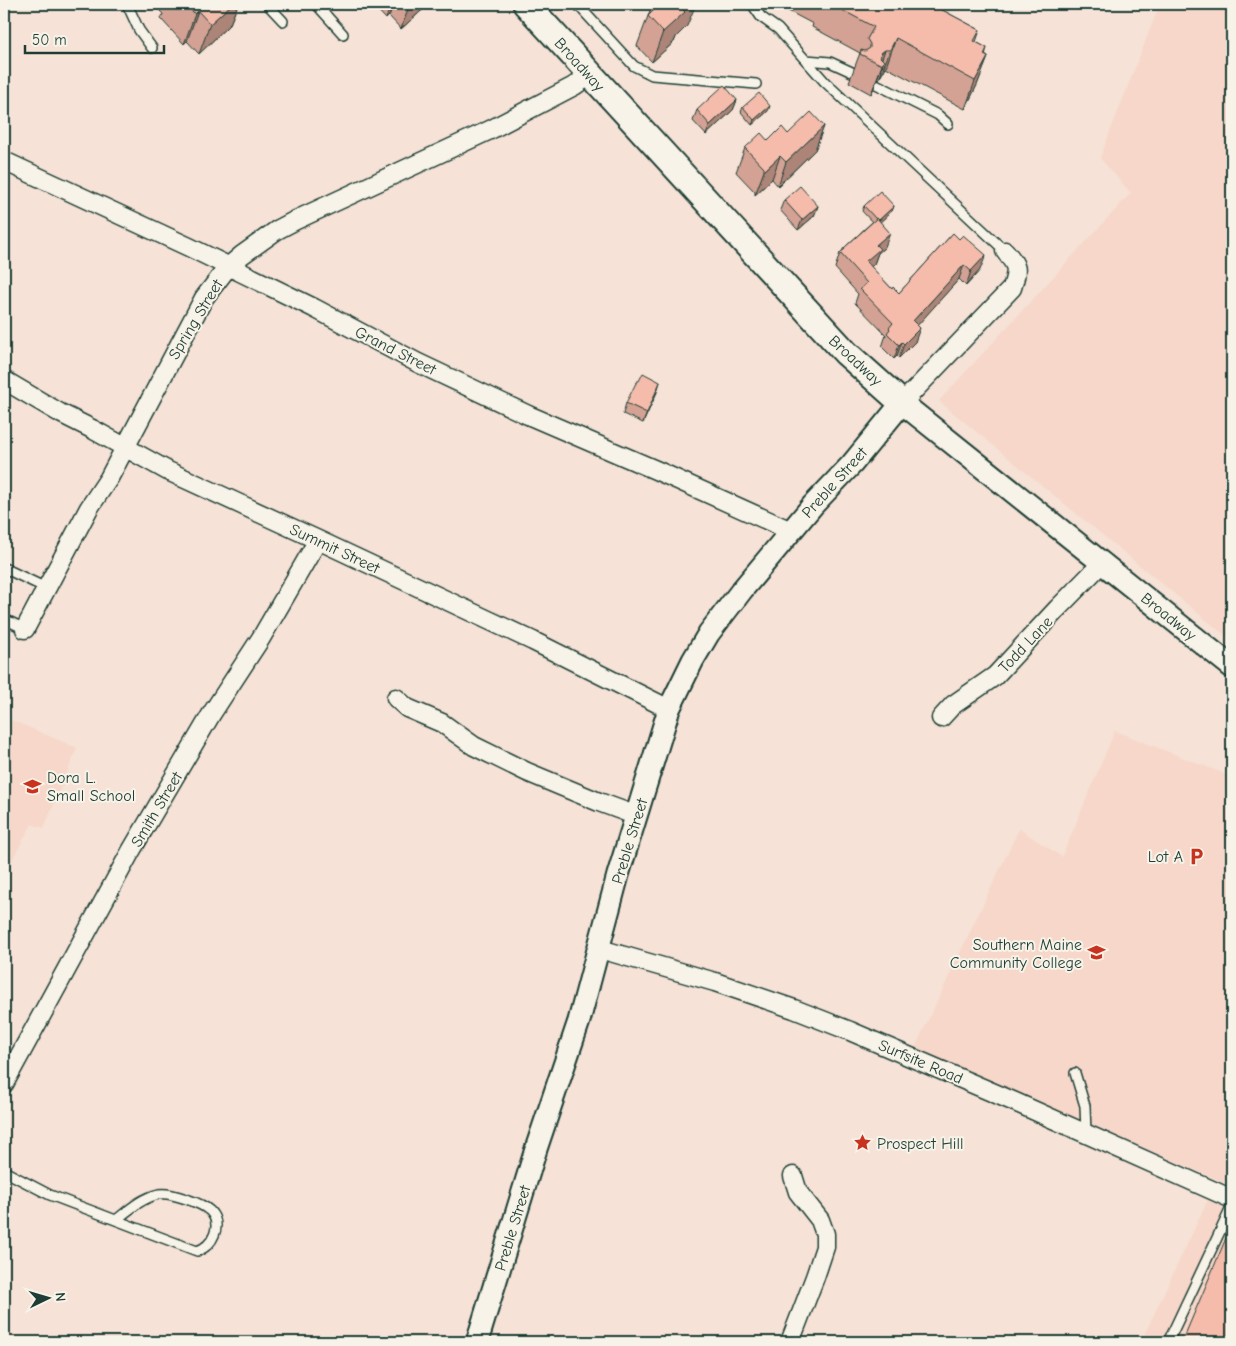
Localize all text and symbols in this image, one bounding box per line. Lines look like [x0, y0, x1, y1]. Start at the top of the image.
scale bar [25, 22, 164, 54]
text: 50 m [32, 31, 67, 49]
street label: Broadway [551, 34, 609, 96]
street label: Spring Street [165, 276, 227, 363]
street label: Grand Street [352, 323, 439, 379]
street label: Broadway [825, 332, 886, 390]
street label: Preble Street [798, 443, 871, 522]
street label: Summit Street [287, 520, 383, 578]
street label: Broadway [1137, 589, 1200, 645]
street label: Todd Lane [995, 613, 1056, 677]
street label: Smith Street [127, 768, 186, 850]
place label: Dora L. Small School [47, 769, 135, 805]
school or university icon: Dora L. Small School [23, 776, 43, 796]
street label: Preble Street [608, 796, 652, 886]
parking icon: Lot A [1187, 846, 1207, 866]
place label: Lot A [1148, 848, 1183, 866]
place label: Southern Maine Community College [950, 936, 1082, 972]
school or university icon: Southern Maine Community College [1086, 943, 1106, 963]
street label: Surfsite Road [876, 1036, 966, 1088]
place icon: Prospect Hill [853, 1133, 873, 1153]
place label: Prospect Hill [877, 1135, 963, 1153]
street label: Preble Street [491, 1183, 535, 1273]
north arrow [22, 1274, 72, 1324]
text: N [52, 1292, 69, 1302]

